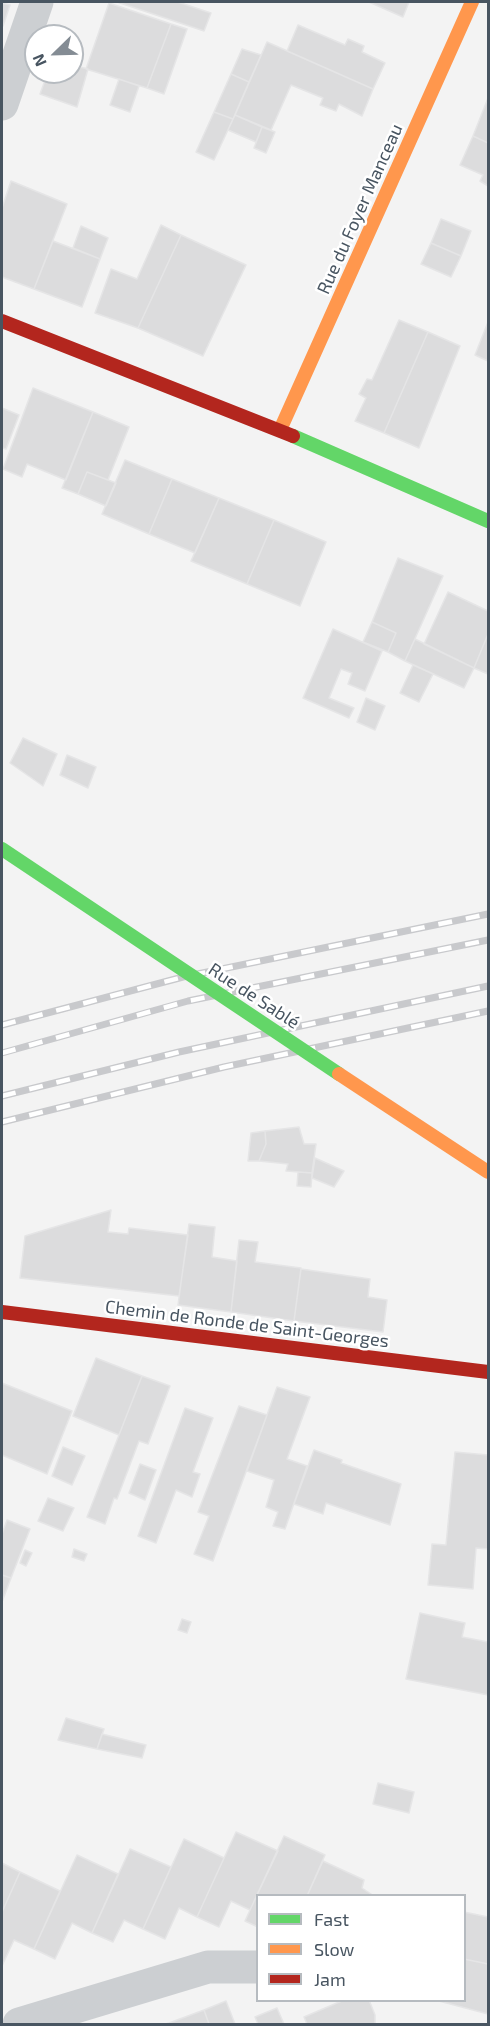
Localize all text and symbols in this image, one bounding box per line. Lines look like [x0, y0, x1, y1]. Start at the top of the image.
north arrow [24, 24, 84, 84]
text: N [28, 51, 50, 69]
street label: Rue du Foyer Manceau [313, 121, 407, 297]
street label: Rue de Sablé [204, 959, 304, 1033]
street label: Chemin de Ronde de Saint-Georges [104, 1296, 390, 1352]
legend [256, 1894, 466, 2002]
text: Fast [314, 1908, 349, 1930]
text: Slow [314, 1938, 354, 1960]
text: Jam [314, 1968, 346, 1990]

